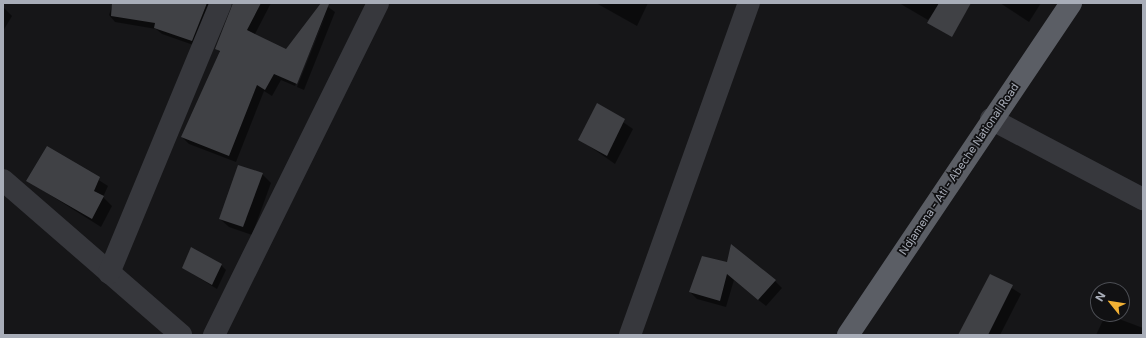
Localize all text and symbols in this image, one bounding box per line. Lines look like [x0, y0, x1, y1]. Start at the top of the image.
street label: Ndjamena - Ati - Abeche National Road [896, 81, 1022, 257]
north arrow [1090, 282, 1130, 322]
text: N [1092, 289, 1109, 304]

